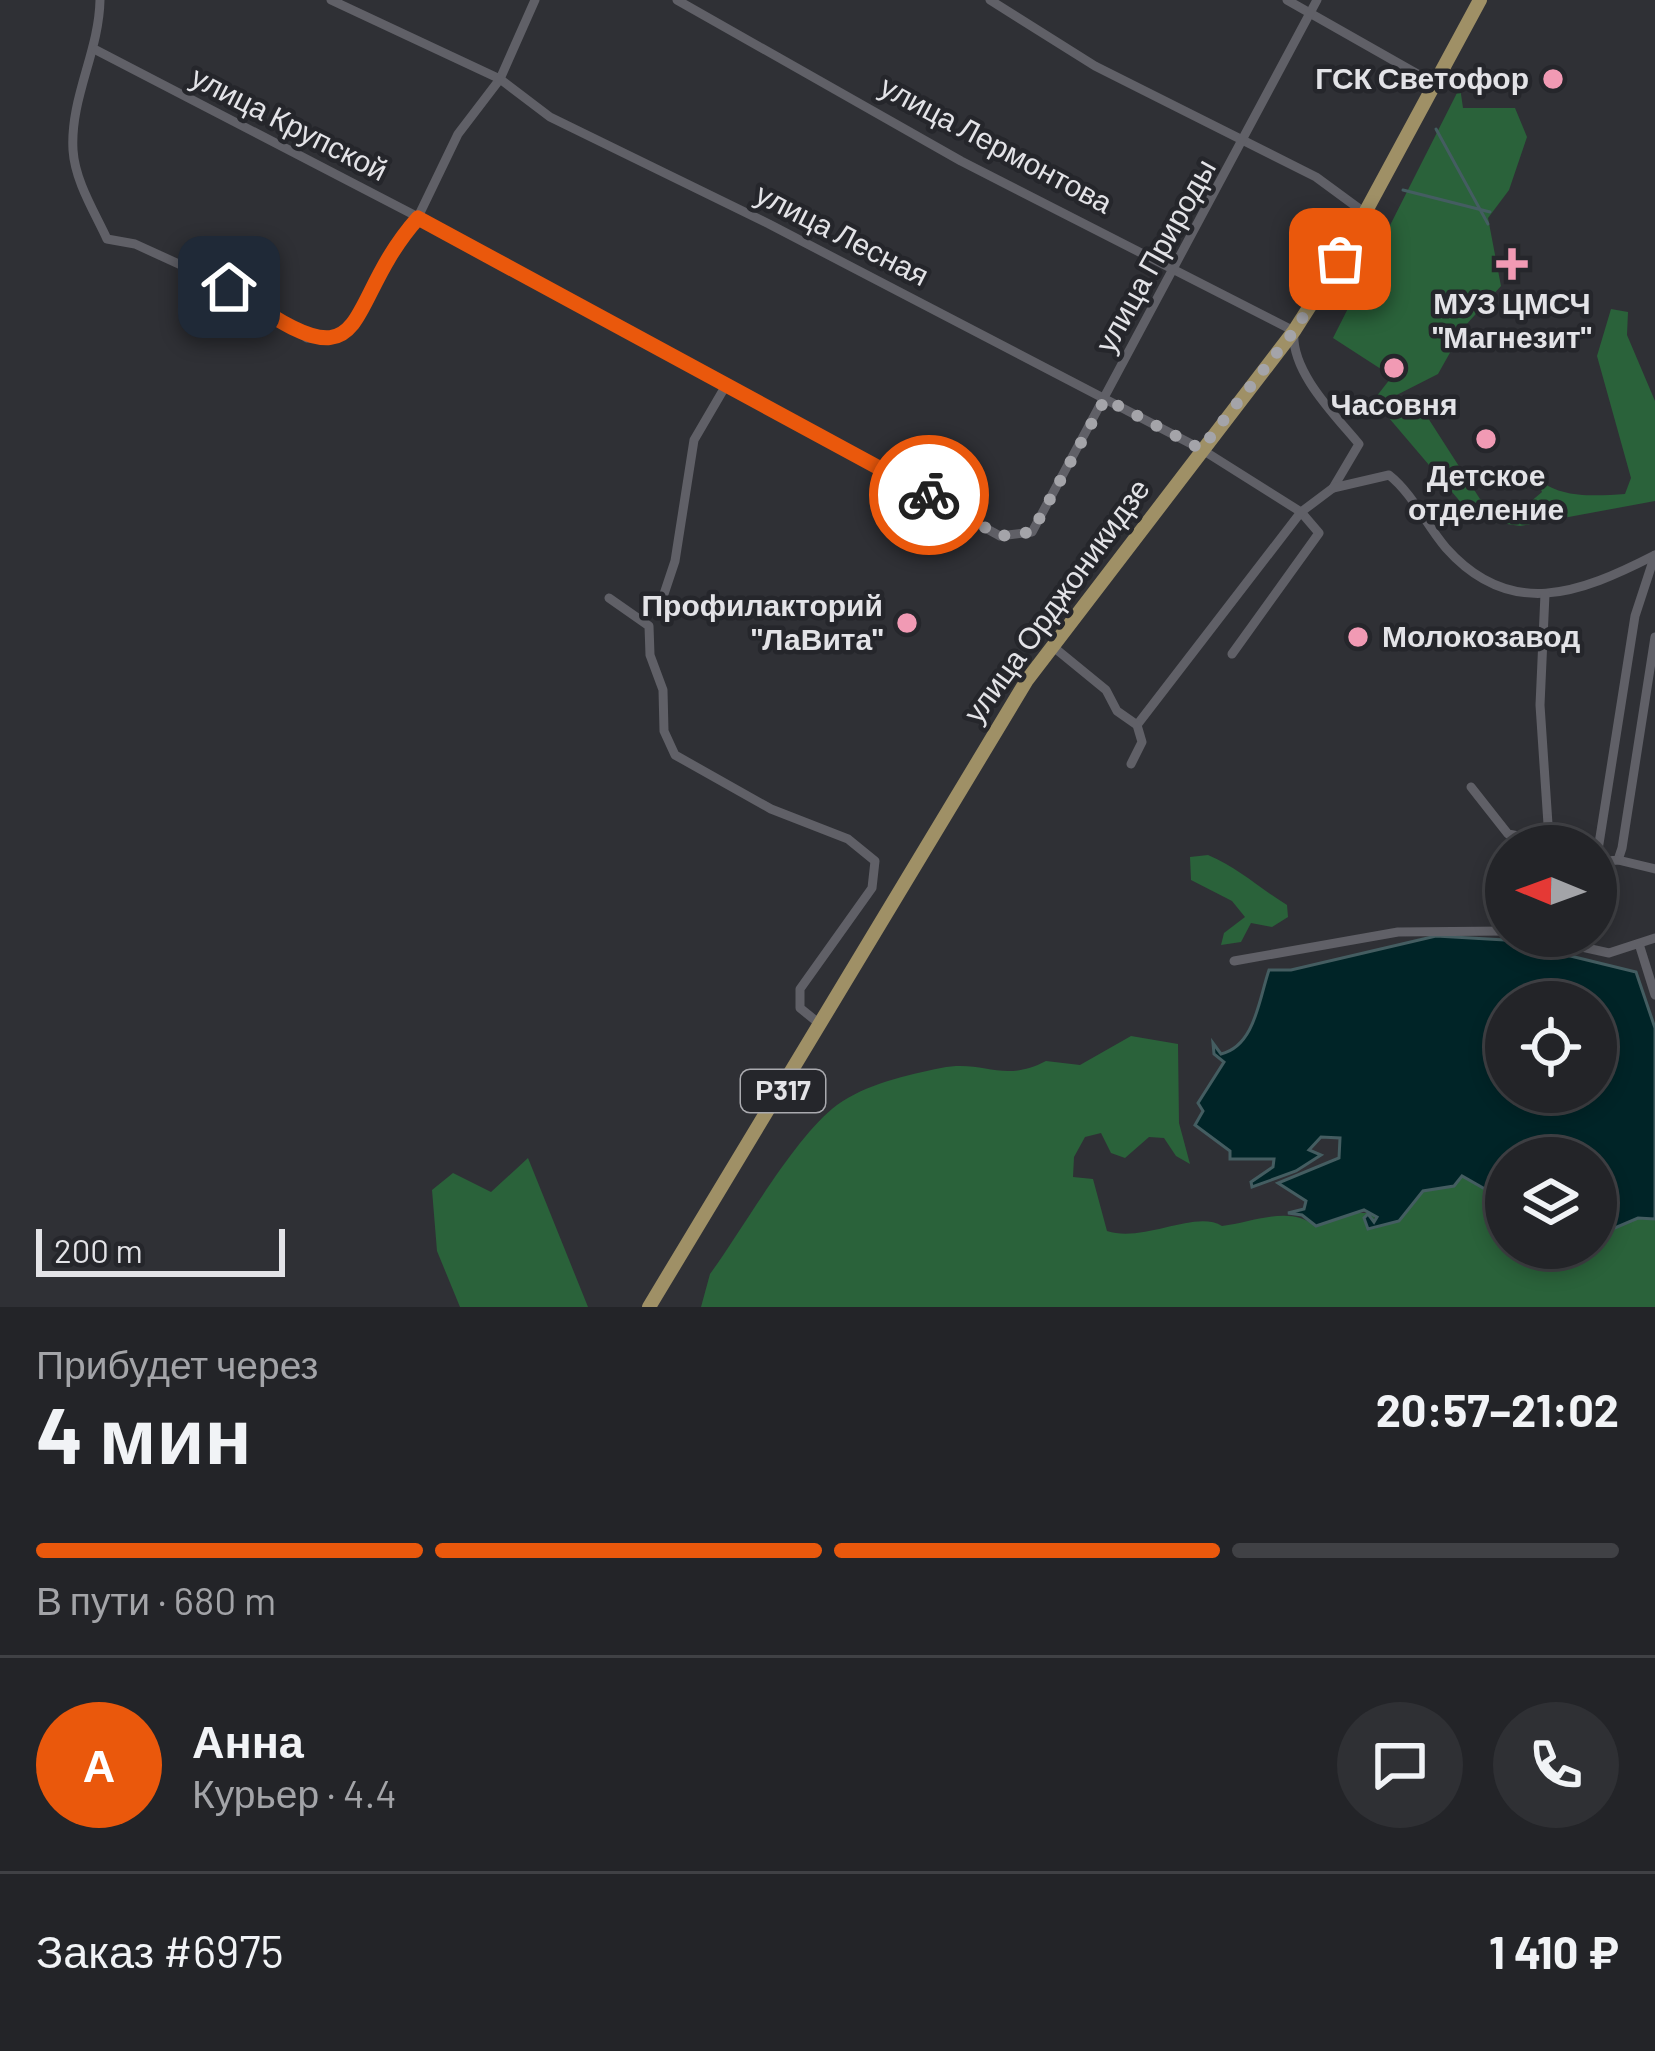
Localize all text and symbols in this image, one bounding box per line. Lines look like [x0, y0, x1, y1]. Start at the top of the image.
street label: улица Крупской [186, 57, 394, 187]
place label: ГСК Светофор [1315, 59, 1529, 95]
marker: ГСК Светофор [1540, 66, 1566, 92]
street label: улица Лермонтова [875, 67, 1119, 220]
street label: улица Природы [1086, 152, 1222, 358]
street label: улица Лесная [750, 174, 935, 292]
pin [1289, 208, 1391, 310]
icon: bag [1307, 226, 1373, 292]
pin [178, 236, 280, 338]
marker: МУЗ ЦМСЧ "Магнезит" [1496, 248, 1528, 280]
icon: home [196, 254, 262, 320]
place label: МУЗ ЦМСЧ "Магнезит" [1433, 284, 1592, 354]
marker: Часовня [1381, 355, 1407, 381]
place label: Часовня [1331, 385, 1457, 421]
marker: Детское отделение [1473, 426, 1499, 452]
courier [869, 435, 989, 555]
place label: Детское отделение [1408, 456, 1564, 526]
icon: bike [896, 462, 962, 528]
street label: улица Орджоникидзе [955, 471, 1156, 729]
place label: Профилакторий "ЛаВита" [642, 586, 883, 656]
marker: Профилакторий "ЛаВита" [894, 610, 920, 636]
place label: Молокозавод [1382, 617, 1580, 653]
marker: Молокозавод [1345, 624, 1371, 650]
north arrow [1485, 825, 1617, 957]
map controls [1485, 825, 1617, 1269]
button: locate [1485, 981, 1617, 1113]
road number: Р317 [741, 1070, 825, 1112]
button: layers [1485, 1137, 1617, 1269]
scale bar [36, 1223, 285, 1276]
text: 200 m [54, 1230, 143, 1270]
text: Прибудет через [36, 1340, 318, 1387]
text: 20:57–21:02 [1376, 1382, 1619, 1436]
text: 4 мин [36, 1386, 252, 1480]
text: В пути · 680 m [36, 1576, 276, 1623]
button: chat [1337, 1702, 1463, 1828]
button: phone [1493, 1702, 1619, 1828]
text: Анна [192, 1713, 304, 1767]
text: А [83, 1737, 115, 1791]
text: Курьер · 4.4 [192, 1769, 397, 1816]
text: Заказ #6975 [36, 1923, 284, 1977]
text: 1 410 ₽ [1489, 1924, 1619, 1978]

